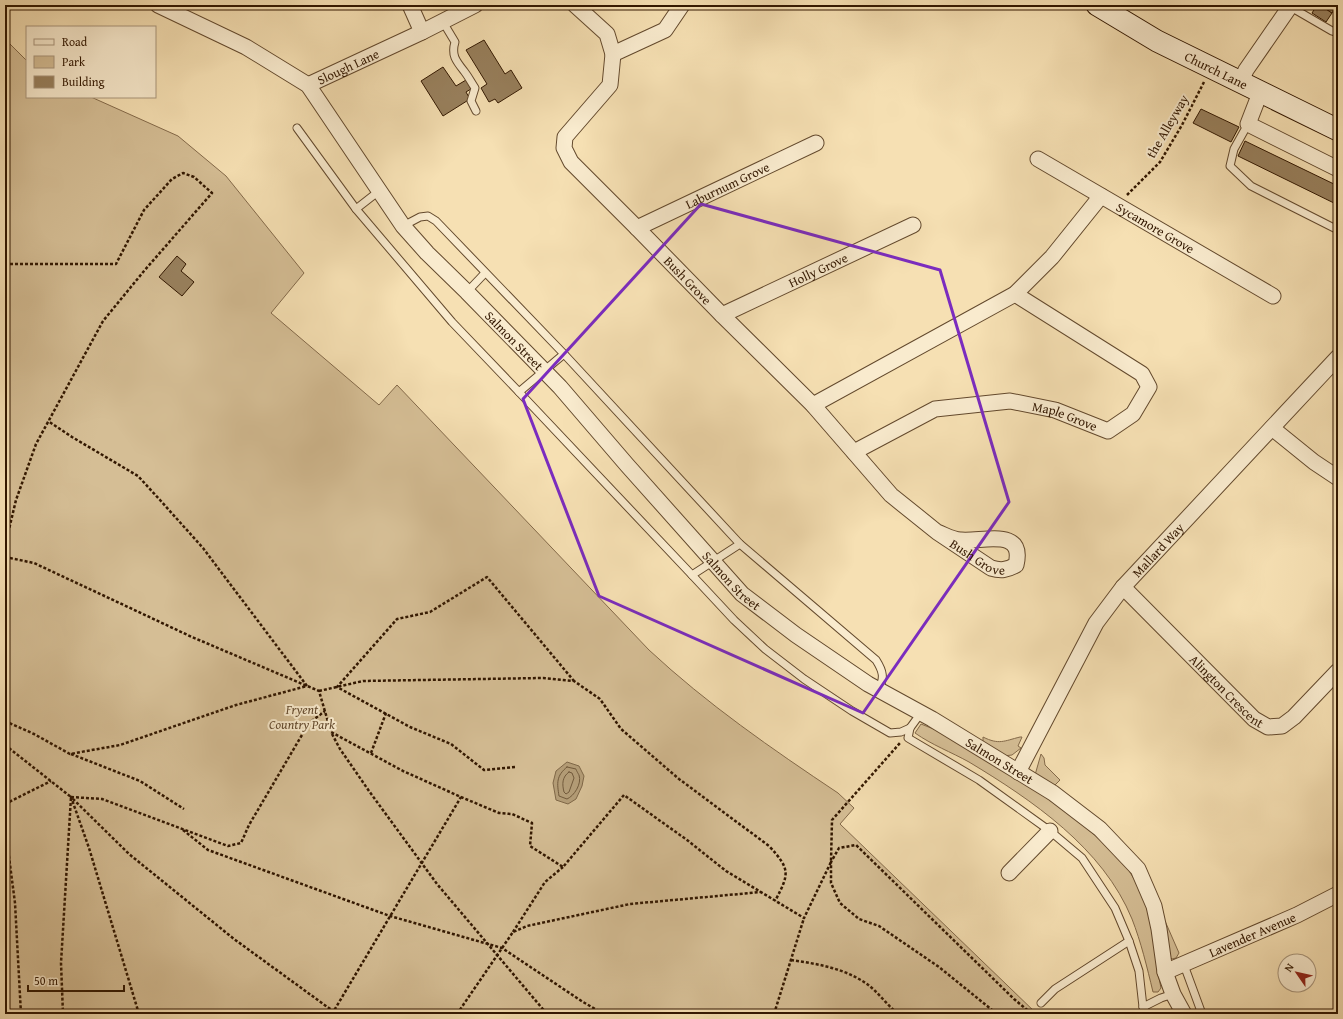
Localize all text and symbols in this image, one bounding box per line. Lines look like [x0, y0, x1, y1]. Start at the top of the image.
legend [26, 26, 156, 98]
text: Road [62, 33, 88, 50]
street label: Slough Lane [314, 44, 382, 89]
street label: Church Lane [1181, 47, 1251, 94]
text: Park [62, 53, 86, 70]
text: Building [62, 73, 105, 90]
street label: the Alleyway [1142, 91, 1193, 161]
street label: Laburnum Grove [682, 157, 773, 214]
street label: Sycamore Grove [1113, 198, 1198, 258]
street label: Holly Grove [785, 248, 851, 292]
street label: Bush Grove [659, 252, 716, 309]
street label: Salmon Street [480, 307, 548, 375]
street label: Maple Grove [1030, 397, 1100, 436]
street label: Mallard Way [1128, 518, 1189, 582]
street label: Bush Grove [946, 534, 1005, 580]
street label: Salmon Street [698, 547, 765, 615]
street label: Alington Crescent [1185, 650, 1267, 733]
park label: Fryent Country Park [269, 700, 335, 734]
street label: Salmon Street [962, 733, 1037, 789]
street label: Lavender Avenue [1206, 908, 1299, 962]
north arrow [1277, 953, 1317, 993]
text: N [1280, 959, 1298, 975]
scale bar [28, 967, 124, 993]
text: 50 m [34, 972, 58, 989]

